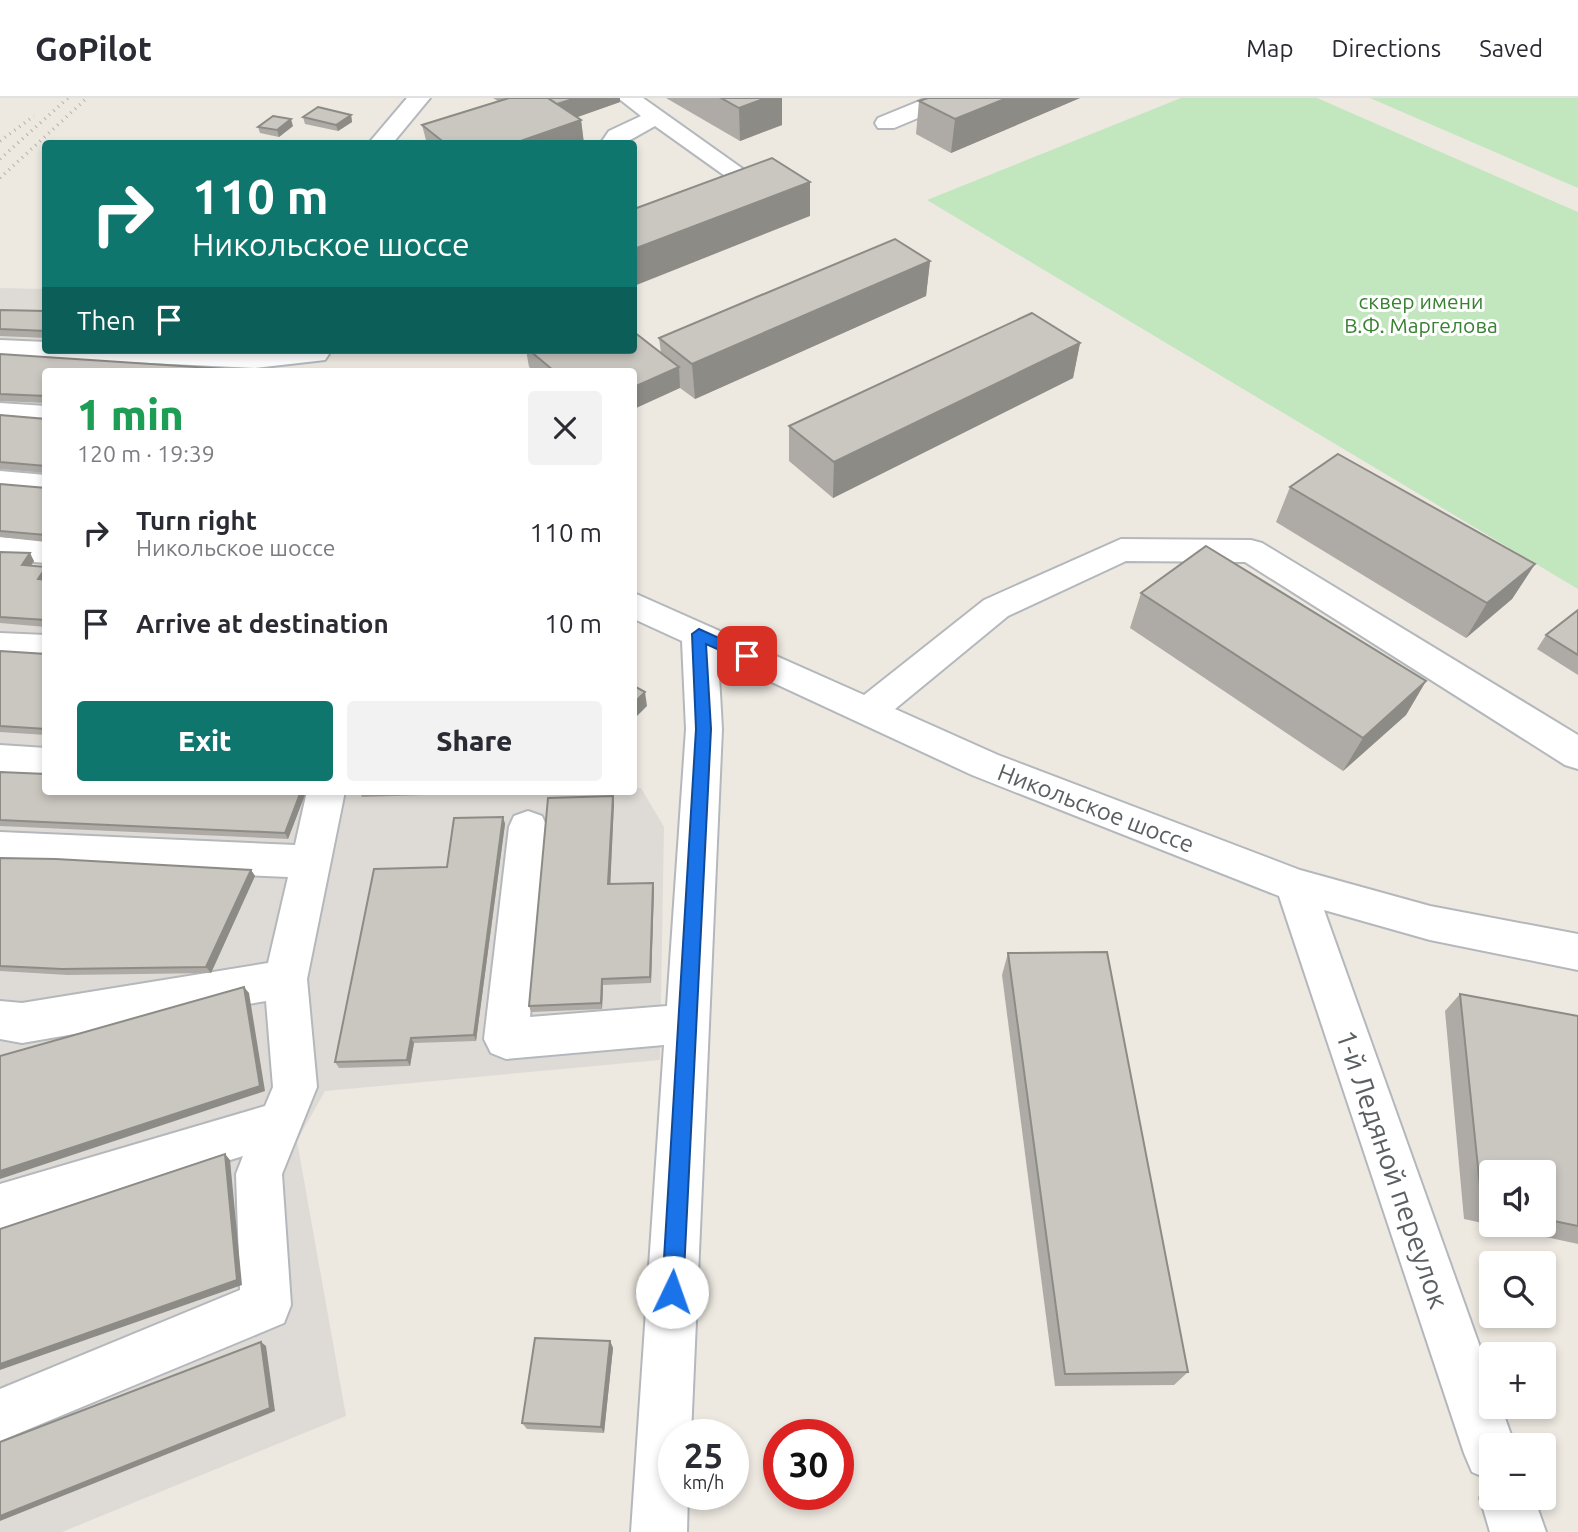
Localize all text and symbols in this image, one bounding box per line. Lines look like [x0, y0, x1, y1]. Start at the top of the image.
text: GoPilot [35, 30, 152, 67]
text: Map [1246, 35, 1293, 62]
text: Directions [1331, 35, 1441, 62]
text: Saved [1479, 35, 1543, 62]
icon: right [77, 168, 168, 259]
text: 110 m [192, 168, 329, 223]
text: Никольское шоссе [192, 226, 470, 262]
park label: сквер имени В.Ф. Маргелова [1344, 289, 1498, 337]
icon: arrive [150, 301, 188, 339]
text: Then [77, 306, 136, 335]
text: 1 min [77, 391, 184, 438]
button: close [528, 391, 602, 465]
text: 120 m · 19:39 [77, 441, 215, 466]
text: Turn right [136, 506, 257, 535]
icon: right [77, 514, 115, 552]
text: 110 m [530, 518, 602, 547]
text: Никольское шоссе [136, 535, 336, 560]
icon: arrive [77, 605, 115, 643]
text: Arrive at destination [136, 609, 389, 638]
text: 10 m [544, 609, 602, 638]
pin [717, 626, 777, 686]
icon: arrive [728, 637, 766, 675]
button: Exit [77, 701, 333, 781]
button: Share [347, 701, 602, 781]
street label: Никольское шоссе [994, 758, 1198, 858]
street label: 1-й Ледяной переулок [1331, 1026, 1455, 1312]
map controls [1479, 1160, 1556, 1510]
button: sound [1479, 1160, 1556, 1237]
button: search [1479, 1251, 1556, 1328]
position arrow [635, 1255, 709, 1329]
button: + [1479, 1342, 1556, 1419]
speed limit sign: 30 [763, 1419, 854, 1510]
button: − [1479, 1433, 1556, 1510]
text: 25 [684, 1435, 723, 1475]
text: km/h [683, 1472, 724, 1492]

